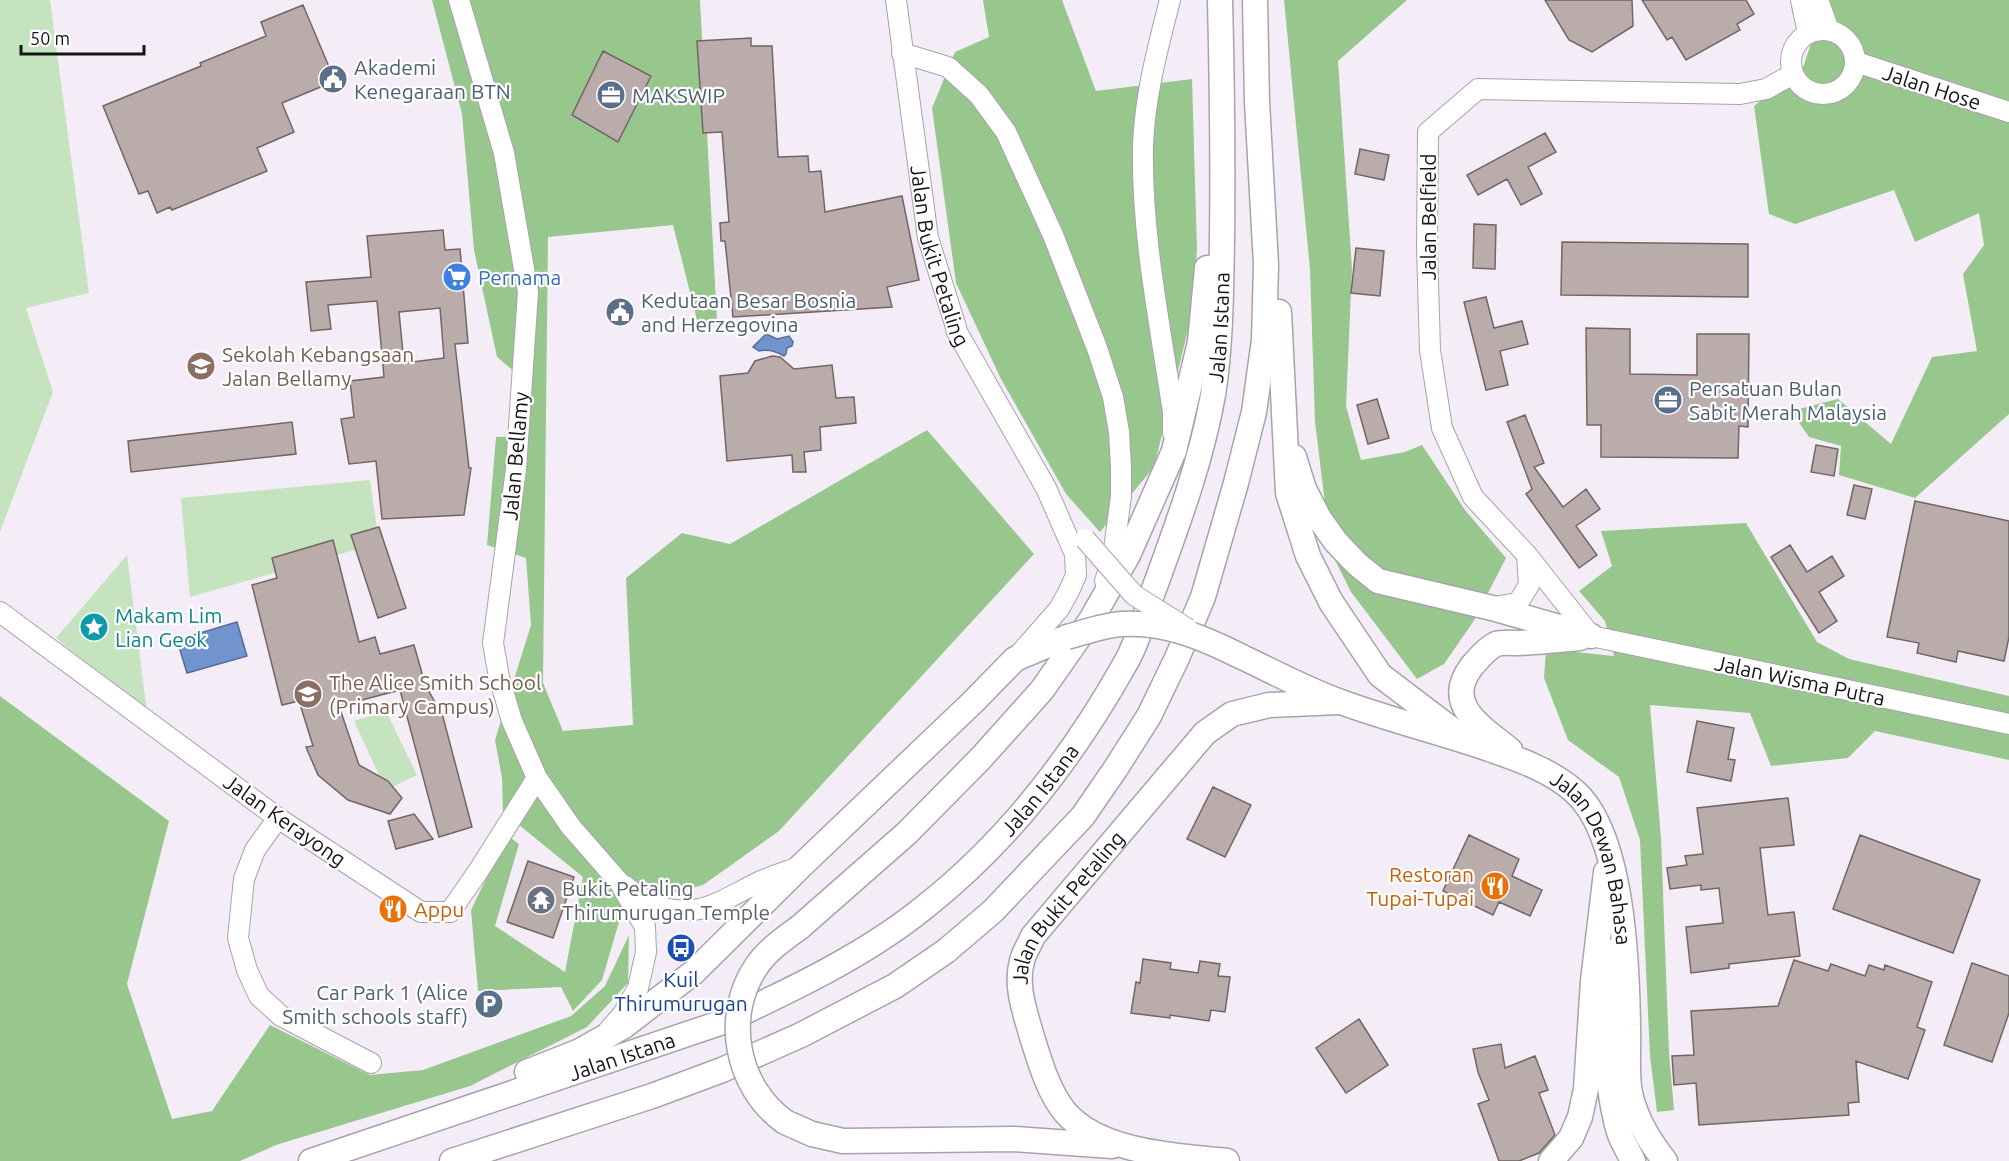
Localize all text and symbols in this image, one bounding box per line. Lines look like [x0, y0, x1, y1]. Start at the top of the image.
scale bar [21, 18, 144, 56]
text: 50 m [30, 28, 70, 48]
place label: Akademi Kenegaraan BTN [354, 55, 511, 103]
street label: Jalan Hose [1880, 60, 1984, 114]
public building icon: Akademi Kenegaraan BTN [317, 63, 349, 95]
office icon: MAKSWIP [595, 79, 627, 111]
place label: MAKSWIP [632, 83, 725, 107]
street label: Jalan Belfield [1416, 153, 1440, 281]
street label: Jalan Bukit Petaling [906, 164, 975, 350]
supermarket icon: Pernama [441, 261, 473, 293]
place label: Pernama [478, 265, 561, 289]
street label: Jalan Istana [1203, 272, 1233, 384]
place label: Kedutaan Besar Bosnia and Herzegovina [641, 288, 856, 336]
public building icon: Kedutaan Besar Bosnia and Herzegovina [604, 296, 636, 328]
place label: Sekolah Kebangsaan Jalan Bellamy [222, 342, 414, 390]
school or university icon: Sekolah Kebangsaan Jalan Bellamy [185, 350, 217, 382]
place label: Persatuan Bulan Sabit Merah Malaysia [1689, 376, 1887, 424]
office icon: Persatuan Bulan Sabit Merah Malaysia [1652, 384, 1684, 416]
street label: Jalan Bellamy [497, 391, 533, 521]
place label: Makam Lim Lian Geok [115, 603, 222, 651]
place icon: Makam Lim Lian Geok [78, 611, 110, 643]
street label: Jalan Wisma Putra [1713, 650, 1887, 710]
place label: The Alice Smith School (Primary Campus) [329, 670, 542, 718]
school or university icon: The Alice Smith School (Primary Campus) [292, 678, 324, 710]
street label: Jalan Istana [996, 739, 1083, 841]
street label: Jalan Dewan Bahasa [1546, 766, 1636, 946]
street label: Jalan Kerayong [219, 769, 351, 871]
street label: Jalan Bukit Petaling [1008, 826, 1129, 985]
place label: Restoran Tupai-Tupai [1366, 862, 1474, 910]
restaurant icon: Restoran Tupai-Tupai [1479, 870, 1511, 902]
place label: Bukit Petaling Thirumurugan Temple [562, 876, 770, 924]
temple icon: Bukit Petaling Thirumurugan Temple [525, 884, 557, 916]
restaurant icon: Appu [377, 893, 409, 925]
place label: Appu [414, 897, 464, 921]
bus stop icon: Kuil Thirumurugan [665, 932, 697, 964]
place label: Kuil Thirumurugan [614, 967, 748, 1015]
place label: Car Park 1 (Alice Smith schools staff) [282, 980, 468, 1028]
parking icon: Car Park 1 (Alice Smith schools staff) [473, 988, 505, 1020]
street label: Jalan Istana [566, 1027, 678, 1085]

